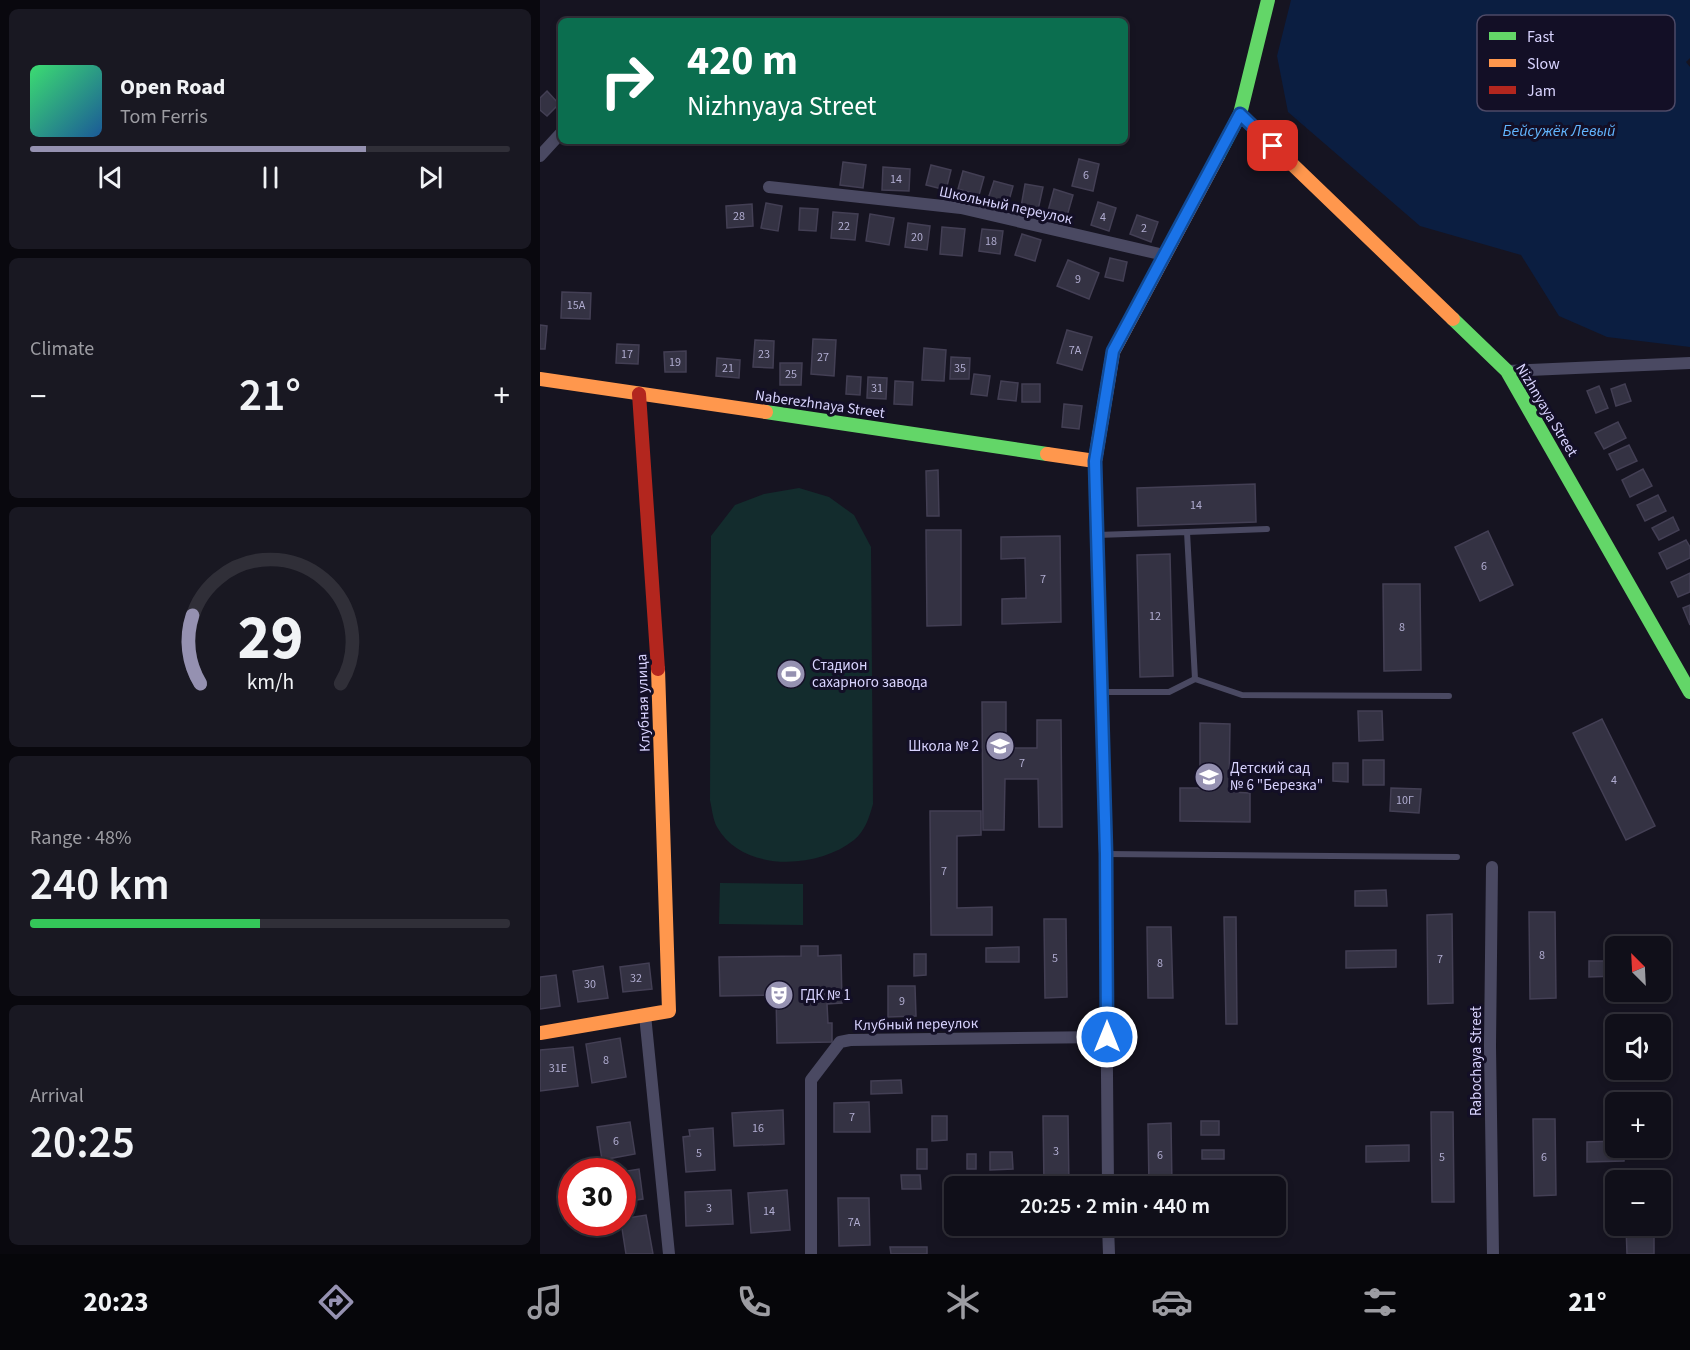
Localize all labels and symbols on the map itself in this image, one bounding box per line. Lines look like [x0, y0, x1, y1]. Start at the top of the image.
legend [1477, 15, 1675, 111]
text: Fast [1527, 26, 1555, 48]
text: Slow [1527, 53, 1560, 75]
text: Jam [1527, 80, 1556, 102]
pin [1247, 120, 1298, 171]
water label: Бейсужёк Левый [1503, 120, 1615, 142]
house number: 6 [1083, 167, 1089, 184]
house number: 14 [890, 171, 902, 188]
street label: Школьный переулок [937, 181, 1075, 230]
house number: 28 [733, 208, 745, 225]
house number: 4 [1100, 209, 1106, 226]
house number: 22 [838, 218, 850, 235]
house number: 2 [1141, 220, 1147, 237]
house number: 20 [911, 229, 923, 246]
house number: 18 [985, 233, 997, 250]
house number: 9 [1075, 271, 1081, 288]
house number: 15А [567, 297, 586, 314]
house number: 7А [1069, 342, 1082, 359]
house number: 17 [621, 346, 633, 363]
house number: 23 [758, 346, 770, 363]
house number: 27 [817, 349, 829, 366]
house number: 19 [669, 354, 681, 371]
house number: 21 [722, 360, 734, 377]
house number: 35 [954, 360, 966, 377]
street label: Nizhnyaya Street [1510, 360, 1583, 461]
house number: 25 [785, 366, 797, 383]
house number: 31 [871, 380, 883, 397]
street label: Naberezhnaya Street [754, 385, 886, 424]
house number: 14 [1190, 497, 1202, 514]
house number: 6 [1481, 558, 1487, 575]
house number: 7 [1040, 571, 1046, 588]
house number: 12 [1149, 608, 1161, 625]
house number: 8 [1399, 619, 1405, 636]
street label: Клубная улица [631, 654, 656, 752]
place label: Стадион сахарного завода [812, 655, 928, 693]
sports icon: Стадион сахарного завода [775, 658, 807, 690]
school or university icon: Школа № 2 [984, 730, 1016, 762]
place label: Школа № 2 [908, 736, 979, 757]
house number: 7 [1019, 755, 1025, 772]
place label: Детский сад № 6 "Березка" [1230, 758, 1323, 796]
school or university icon: Детский сад № 6 "Березка" [1193, 761, 1225, 793]
house number: 4 [1611, 772, 1617, 789]
house number: 10Г [1396, 792, 1414, 809]
house number: 7 [941, 863, 947, 880]
north arrow [1605, 936, 1671, 1002]
house number: 8 [1539, 947, 1545, 964]
house number: 5 [1052, 950, 1058, 967]
house number: 7 [1437, 951, 1443, 968]
house number: 8 [1157, 955, 1163, 972]
house number: 32 [630, 970, 642, 987]
house number: 30 [584, 976, 596, 993]
theatre icon: ГДК № 1 [763, 979, 795, 1011]
place label: ГДК № 1 [800, 985, 851, 1006]
house number: 9 [899, 993, 905, 1010]
position arrow [1075, 1005, 1139, 1069]
street label: Rabochaya Street [1466, 1006, 1487, 1116]
street label: Клубный переулок [854, 1013, 979, 1036]
house number: 8 [603, 1052, 609, 1069]
house number: 31Е [549, 1060, 567, 1077]
house number: 7 [849, 1109, 855, 1126]
house number: 16 [752, 1120, 764, 1137]
house number: 6 [613, 1133, 619, 1150]
house number: 3 [1053, 1143, 1059, 1160]
house number: 5 [696, 1145, 702, 1162]
house number: 6 [1157, 1147, 1163, 1164]
house number: 5 [1439, 1149, 1445, 1166]
house number: 6 [1541, 1149, 1547, 1166]
speed limit sign: 30 [558, 1158, 636, 1236]
house number: 3 [706, 1200, 712, 1217]
house number: 14 [763, 1203, 775, 1220]
house number: 7А [848, 1214, 861, 1231]

